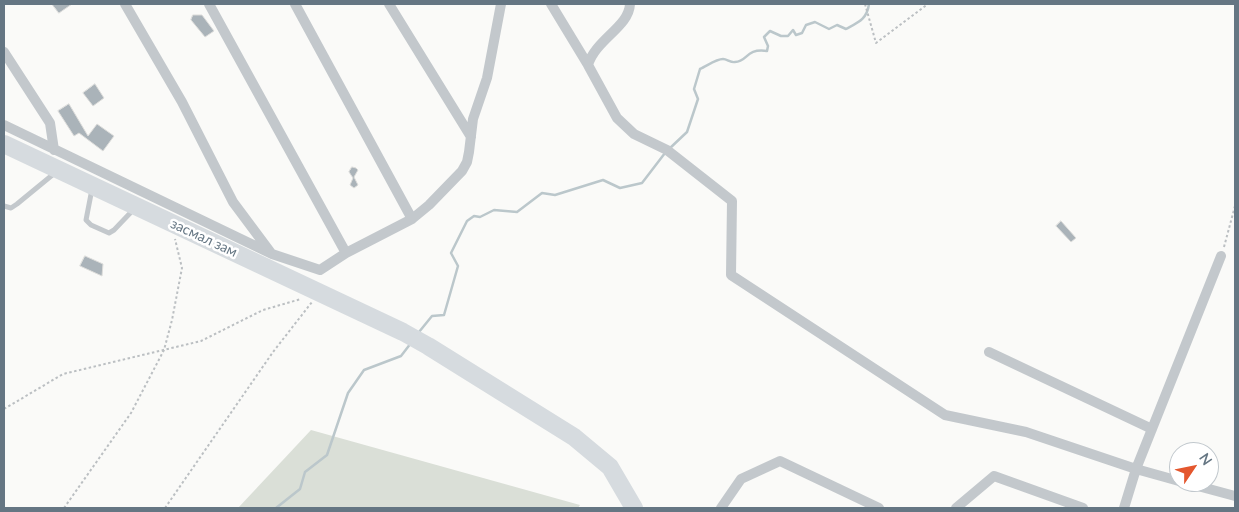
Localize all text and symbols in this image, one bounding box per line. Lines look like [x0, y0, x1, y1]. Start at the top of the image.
street label: засмал зам [168, 215, 240, 261]
north arrow [1169, 442, 1219, 492]
text: N [1196, 450, 1216, 468]

